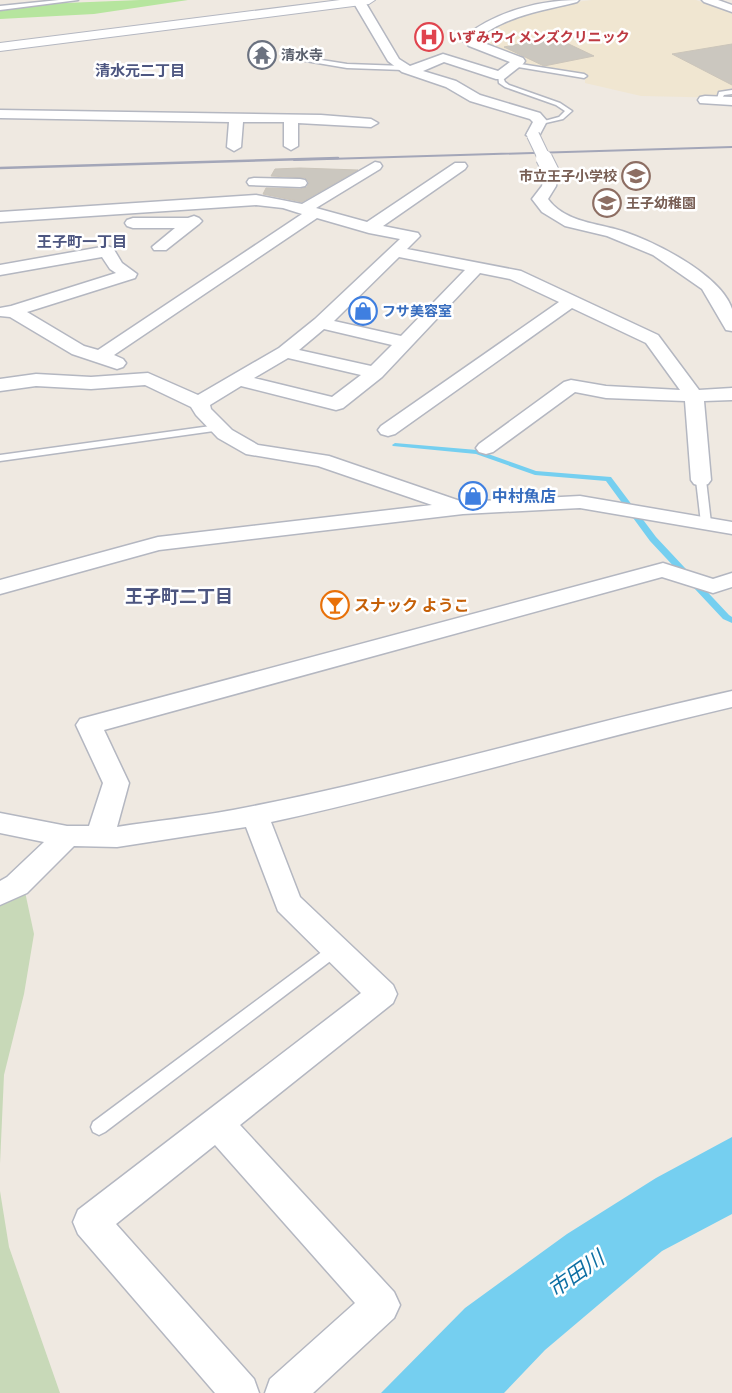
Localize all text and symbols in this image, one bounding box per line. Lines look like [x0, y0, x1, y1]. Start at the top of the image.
hospital icon: いずみウィメンズクリニック [414, 22, 444, 52]
place label: いずみウィメンズクリニック [448, 28, 630, 46]
temple icon: 清水寺 [247, 40, 277, 70]
place label: 清水寺 [281, 46, 323, 64]
district label: 清水元二丁目 [95, 61, 185, 81]
school or university icon: 市立王子小学校 [621, 161, 651, 191]
place label: 市立王子小学校 [519, 167, 617, 185]
school or university icon: 王子幼稚園 [592, 188, 622, 218]
place label: 王子幼稚園 [626, 194, 696, 212]
district label: 王子町一丁目 [37, 232, 127, 252]
shop icon: フサ美容室 [348, 296, 378, 326]
place label: フサ美容室 [382, 302, 452, 320]
shop icon: 中村魚店 [458, 481, 488, 511]
place label: 中村魚店 [492, 486, 556, 507]
district label: 王子町二丁目 [125, 585, 233, 609]
bar icon: スナック ようこ [320, 590, 350, 620]
place label: スナック ようこ [354, 595, 470, 616]
water label: 市田川 [542, 1243, 611, 1304]

